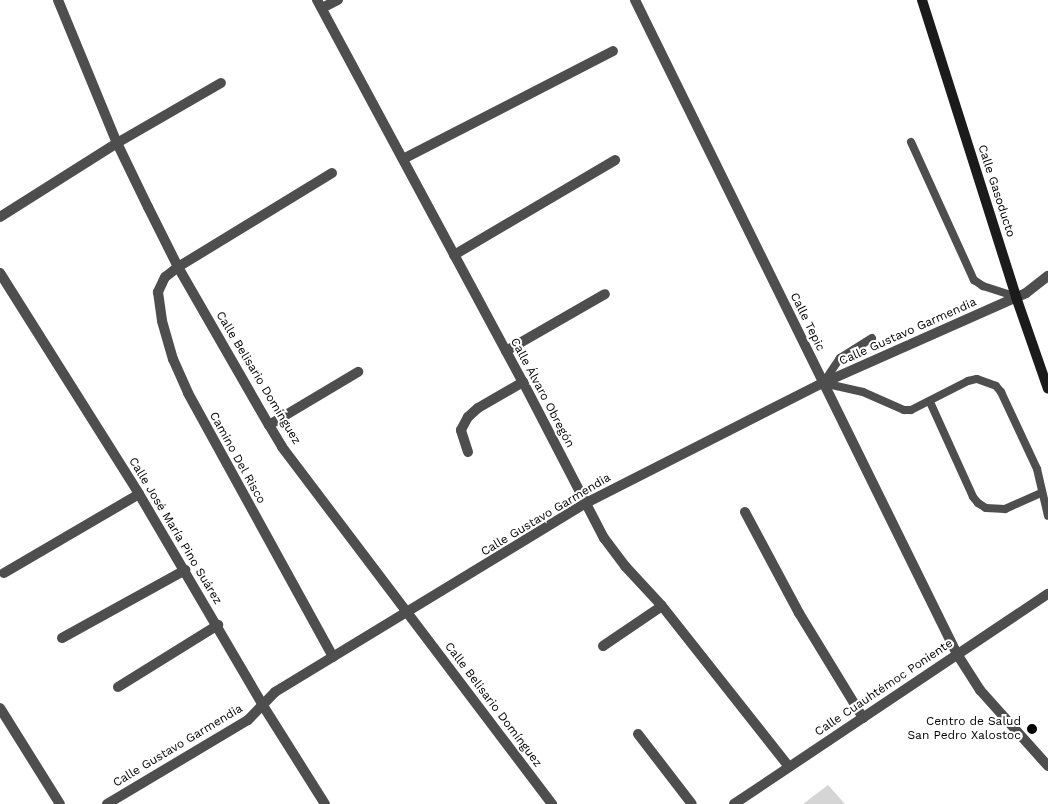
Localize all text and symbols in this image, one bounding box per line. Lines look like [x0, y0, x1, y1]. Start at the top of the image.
street label: Calle Gasoducto [974, 143, 1018, 239]
street label: Calle Tepic [787, 290, 827, 354]
street label: Calle Gustavo Garmendia [837, 295, 979, 369]
street label: Calle Belisario Domínguez [213, 309, 303, 447]
street label: Calle Álvaro Obregón [507, 335, 577, 451]
street label: Camino Del Risco [206, 409, 268, 507]
street label: Calle José María Pino Suárez [125, 455, 225, 607]
street label: Calle Gustavo Garmendia [479, 471, 613, 559]
street label: Calle Cuauhtémoc Poniente [812, 636, 956, 740]
street label: Calle Belisario Domínguez [441, 640, 545, 770]
street label: Calle Gustavo Garmendia [111, 702, 245, 790]
place label: Centro de Salud San Pedro Xalostoc [907, 715, 1021, 743]
marker: Centro de Salud San Pedro Xalostoc [1025, 722, 1039, 736]

